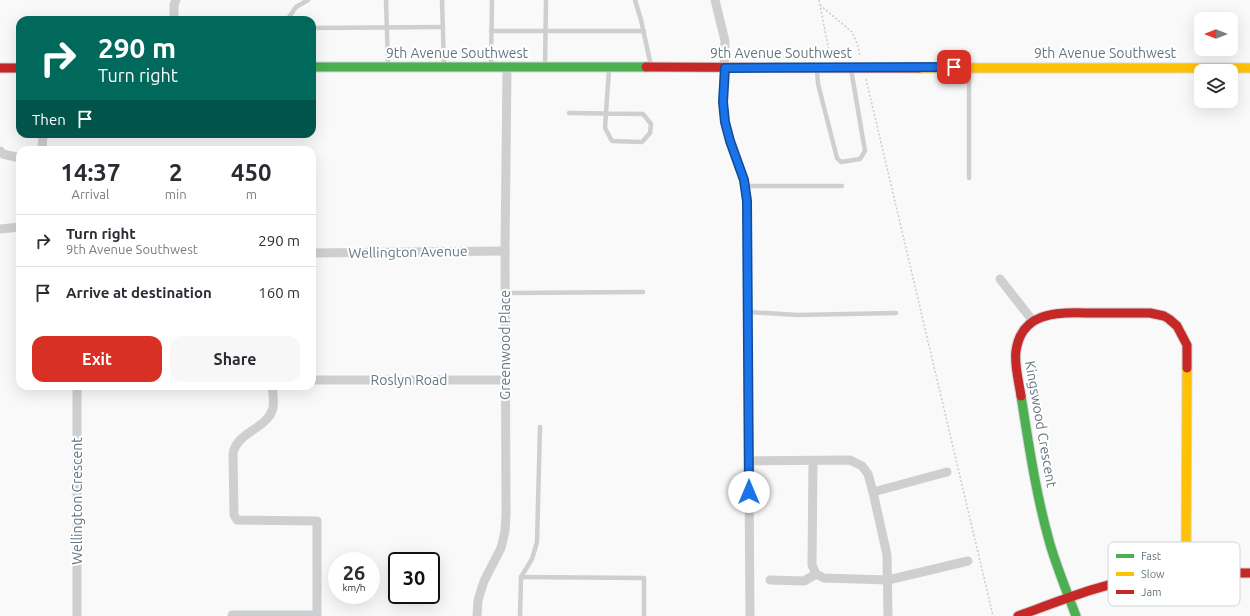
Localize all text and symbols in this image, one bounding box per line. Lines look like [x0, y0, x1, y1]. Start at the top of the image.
north arrow [1194, 12, 1238, 56]
map controls [1194, 12, 1238, 108]
icon: right [32, 32, 84, 84]
text: 290 m [98, 32, 176, 63]
street label: 9th Avenue Southwest [386, 45, 529, 61]
street label: 9th Avenue Southwest [710, 45, 853, 61]
street label: 9th Avenue Southwest [1034, 45, 1177, 61]
pin [937, 50, 971, 84]
icon: arrive [943, 56, 965, 78]
button: layers [1194, 64, 1238, 108]
text: Turn right [98, 65, 178, 85]
icon: arrive [74, 108, 96, 130]
text: Then [32, 111, 66, 128]
text: 14:37 [60, 159, 120, 186]
text: 2 [169, 159, 182, 186]
text: 450 [231, 159, 272, 186]
text: Arrival [71, 187, 109, 201]
text: min [165, 187, 187, 201]
text: m [246, 187, 257, 201]
text: Turn right [66, 225, 136, 242]
icon: right [32, 230, 54, 252]
text: 290 m [258, 232, 300, 249]
text: 9th Avenue Southwest [66, 242, 198, 256]
street label: Wellington Avenue [348, 243, 468, 261]
icon: arrive [32, 282, 54, 304]
text: Arrive at destination [66, 284, 212, 301]
text: 160 m [258, 284, 300, 301]
street label: Greenwood Place [497, 290, 513, 400]
button: Exit [32, 336, 162, 382]
button: Share [170, 336, 300, 382]
street label: Kingswood Crescent [1022, 359, 1060, 489]
street label: Roslyn Road [371, 372, 447, 388]
street label: Wellington Crescent [69, 437, 85, 565]
position arrow [728, 471, 770, 513]
legend [1108, 542, 1240, 606]
text: Fast [1141, 550, 1162, 562]
speed limit sign: 30 [388, 552, 440, 604]
text: 26 [343, 561, 365, 584]
text: Slow [1141, 568, 1165, 580]
text: km/h [342, 582, 366, 593]
text: Jam [1141, 586, 1162, 598]

